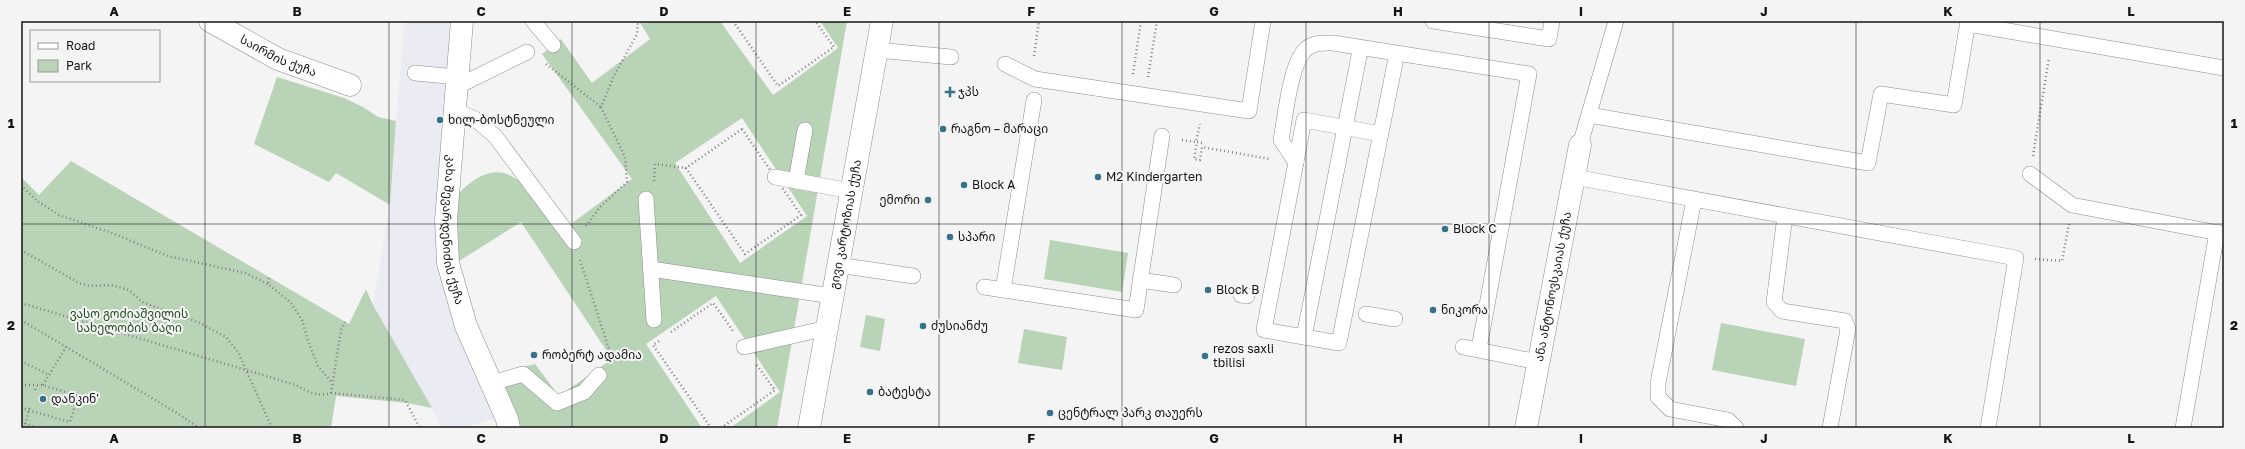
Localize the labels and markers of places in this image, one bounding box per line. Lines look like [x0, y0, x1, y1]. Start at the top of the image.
place label: ჯპს [958, 84, 979, 99]
marker: ჯპს [945, 87, 955, 97]
place label: ხილ-ბოსტნეული [448, 112, 555, 128]
marker: ხილ-ბოსტნეული [435, 115, 445, 125]
place label: რაგნო – მარაცი [951, 121, 1048, 136]
marker: რაგნო – მარაცი [938, 124, 948, 134]
place label: M2 Kindergarten [1106, 169, 1202, 184]
marker: M2 Kindergarten [1093, 172, 1103, 182]
place label: Block A [972, 177, 1015, 192]
marker: Block A [959, 180, 969, 190]
place label: ემორი [880, 192, 920, 207]
marker: ემორი [923, 195, 933, 205]
place label: Block C [1453, 221, 1496, 236]
marker: Block C [1440, 224, 1450, 234]
place label: სპარი [958, 229, 995, 244]
marker: სპარი [945, 232, 955, 242]
place label: Block B [1216, 282, 1259, 297]
marker: Block B [1203, 285, 1213, 295]
place label: ნიკორა [1441, 302, 1488, 317]
marker: ნიკორა [1428, 305, 1438, 315]
place label: ძუსიანძუ [931, 318, 988, 333]
marker: ძუსიანძუ [918, 321, 928, 331]
place label: rezos saxli tbilisi [1213, 341, 1274, 370]
place label: რობერტ ადამია [542, 347, 642, 363]
marker: რობერტ ადამია [529, 350, 539, 360]
marker: rezos saxli tbilisi [1200, 351, 1210, 361]
place label: ბატესტა [878, 384, 931, 399]
marker: ბატესტა [865, 387, 875, 397]
place label: დანკინ' [51, 391, 99, 407]
marker: დანკინ' [38, 394, 48, 404]
place label: ცენტრალ პარკ თაუერს [1058, 405, 1203, 421]
marker: ცენტრალ პარკ თაუერს [1045, 408, 1055, 418]

